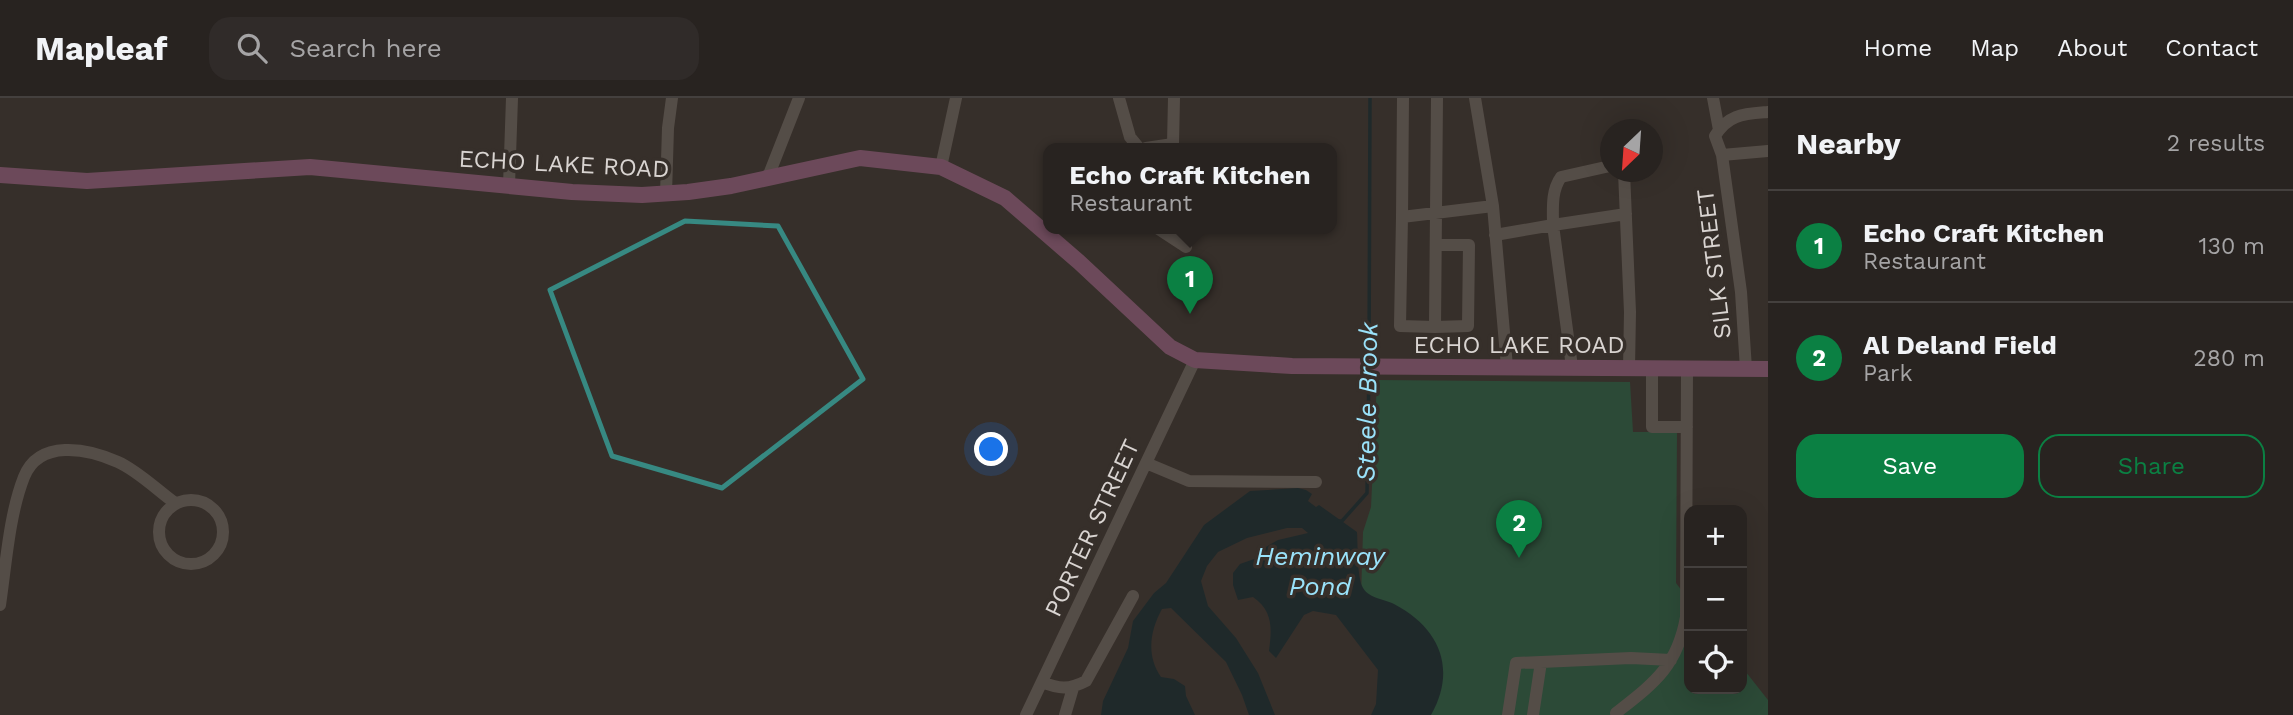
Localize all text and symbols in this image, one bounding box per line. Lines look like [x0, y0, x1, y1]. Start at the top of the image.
search box [209, 17, 699, 80]
text: Mapleaf [35, 29, 167, 68]
icon: search [233, 29, 271, 67]
text: Search here [289, 33, 442, 63]
text: Home [1864, 34, 1932, 62]
text: Map [1970, 34, 2019, 62]
text: About [2057, 34, 2127, 62]
text: Contact [2165, 34, 2258, 62]
north arrow [1600, 119, 1663, 182]
text: Nearby [1796, 126, 1901, 161]
text: 2 results [2167, 130, 2265, 157]
popup [1043, 143, 1337, 234]
street label: ECHO LAKE ROAD [458, 144, 670, 184]
text: Echo Craft Kitchen [1069, 160, 1311, 190]
street label: SILK STREET [1691, 188, 1737, 340]
text: Restaurant [1069, 190, 1192, 217]
text: Echo Craft Kitchen [1863, 218, 2104, 248]
text: 1 [1814, 233, 1824, 260]
text: 130 m [2199, 233, 2265, 260]
text: Restaurant [1863, 248, 1986, 275]
pin: 1 [1167, 256, 1213, 314]
water label: Steele Brook [1351, 321, 1383, 482]
text: Al Deland Field [1863, 330, 2057, 360]
street label: ECHO LAKE ROAD [1414, 331, 1624, 359]
text: 2 [1812, 345, 1826, 372]
text: 280 m [2193, 345, 2265, 372]
text: Park [1863, 360, 1912, 387]
your location [974, 432, 1008, 466]
button: Save [1796, 434, 2024, 498]
button: Share [2038, 434, 2265, 498]
street label: PORTER STREET [1039, 435, 1145, 621]
pin: 2 [1496, 500, 1542, 558]
map controls [1684, 505, 1747, 694]
button: + [1684, 505, 1747, 568]
water label: Heminway Pond [1255, 541, 1387, 601]
button: − [1684, 568, 1747, 631]
button: locate [1684, 631, 1747, 694]

